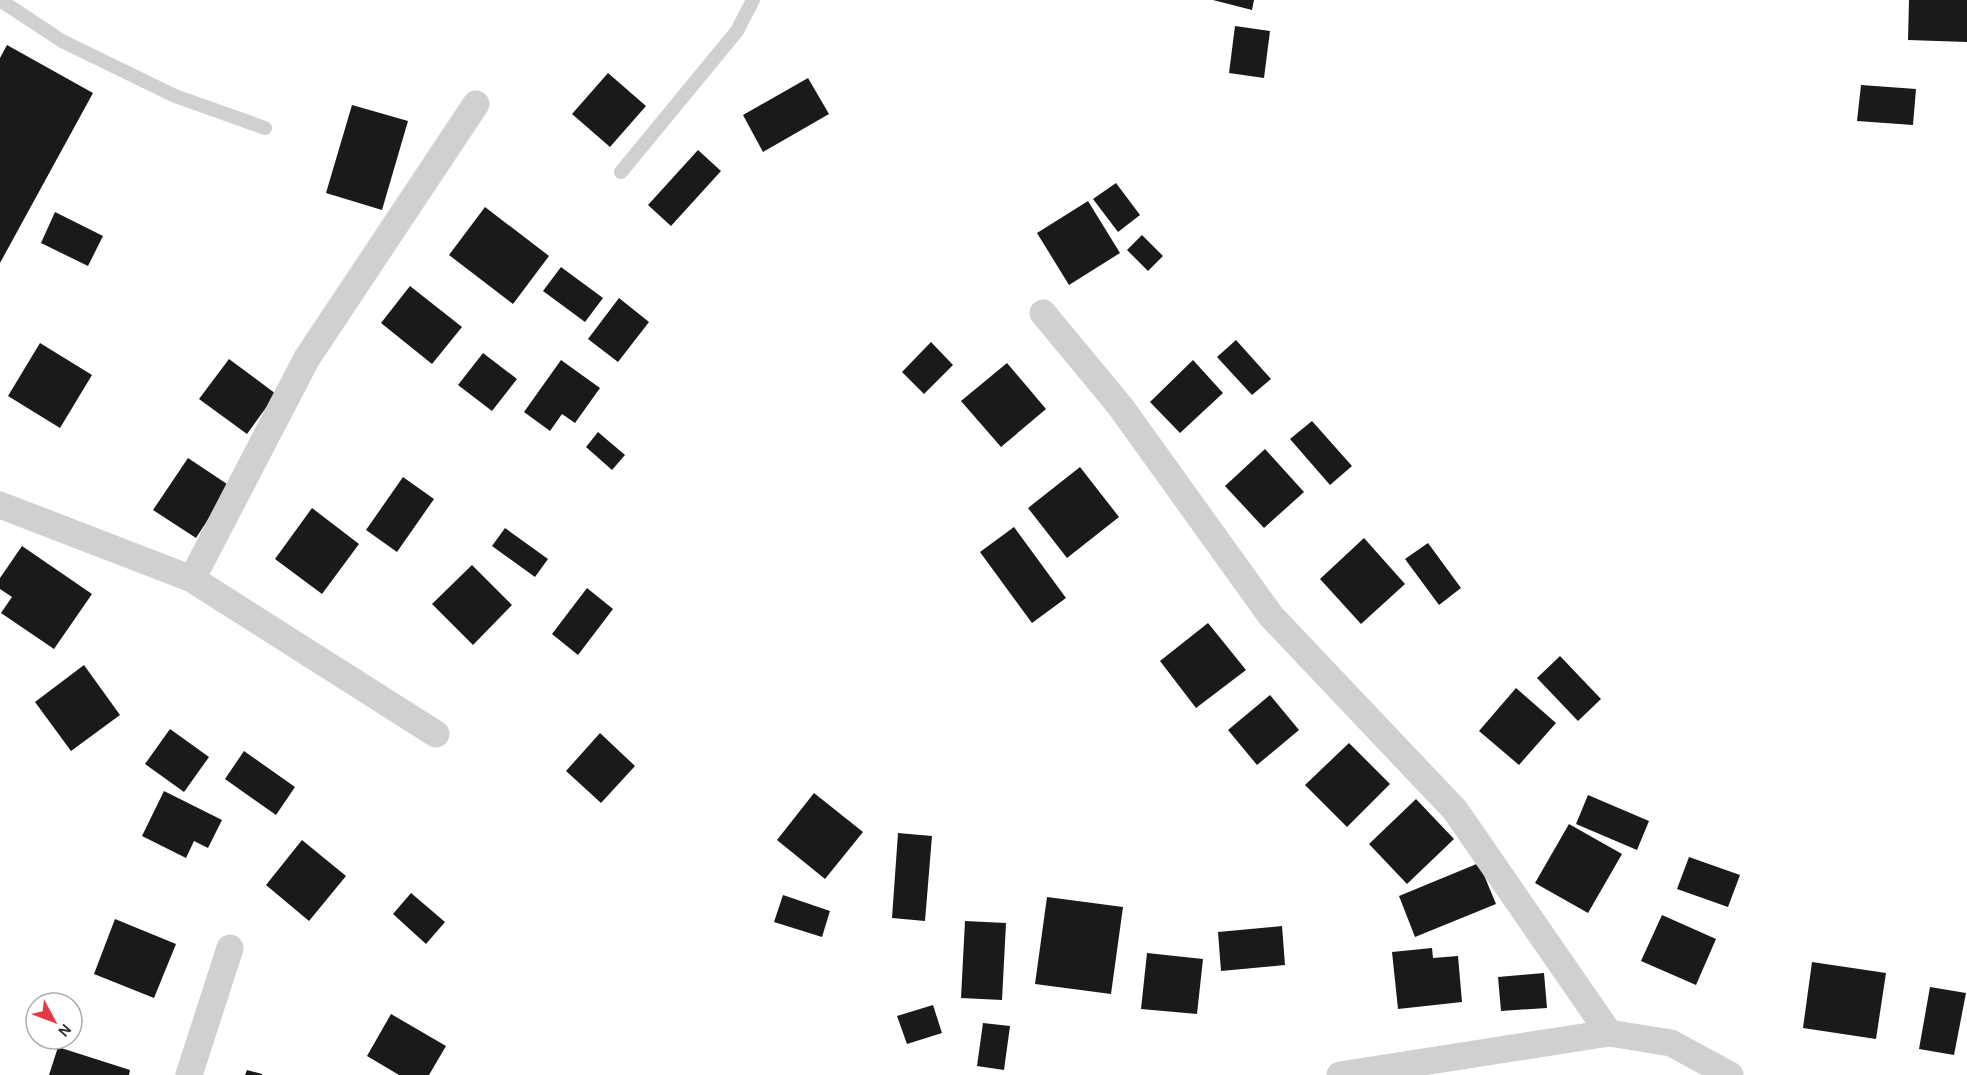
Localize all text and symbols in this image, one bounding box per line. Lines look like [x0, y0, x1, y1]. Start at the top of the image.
north arrow [24, 991, 84, 1051]
text: N [55, 1021, 74, 1040]

